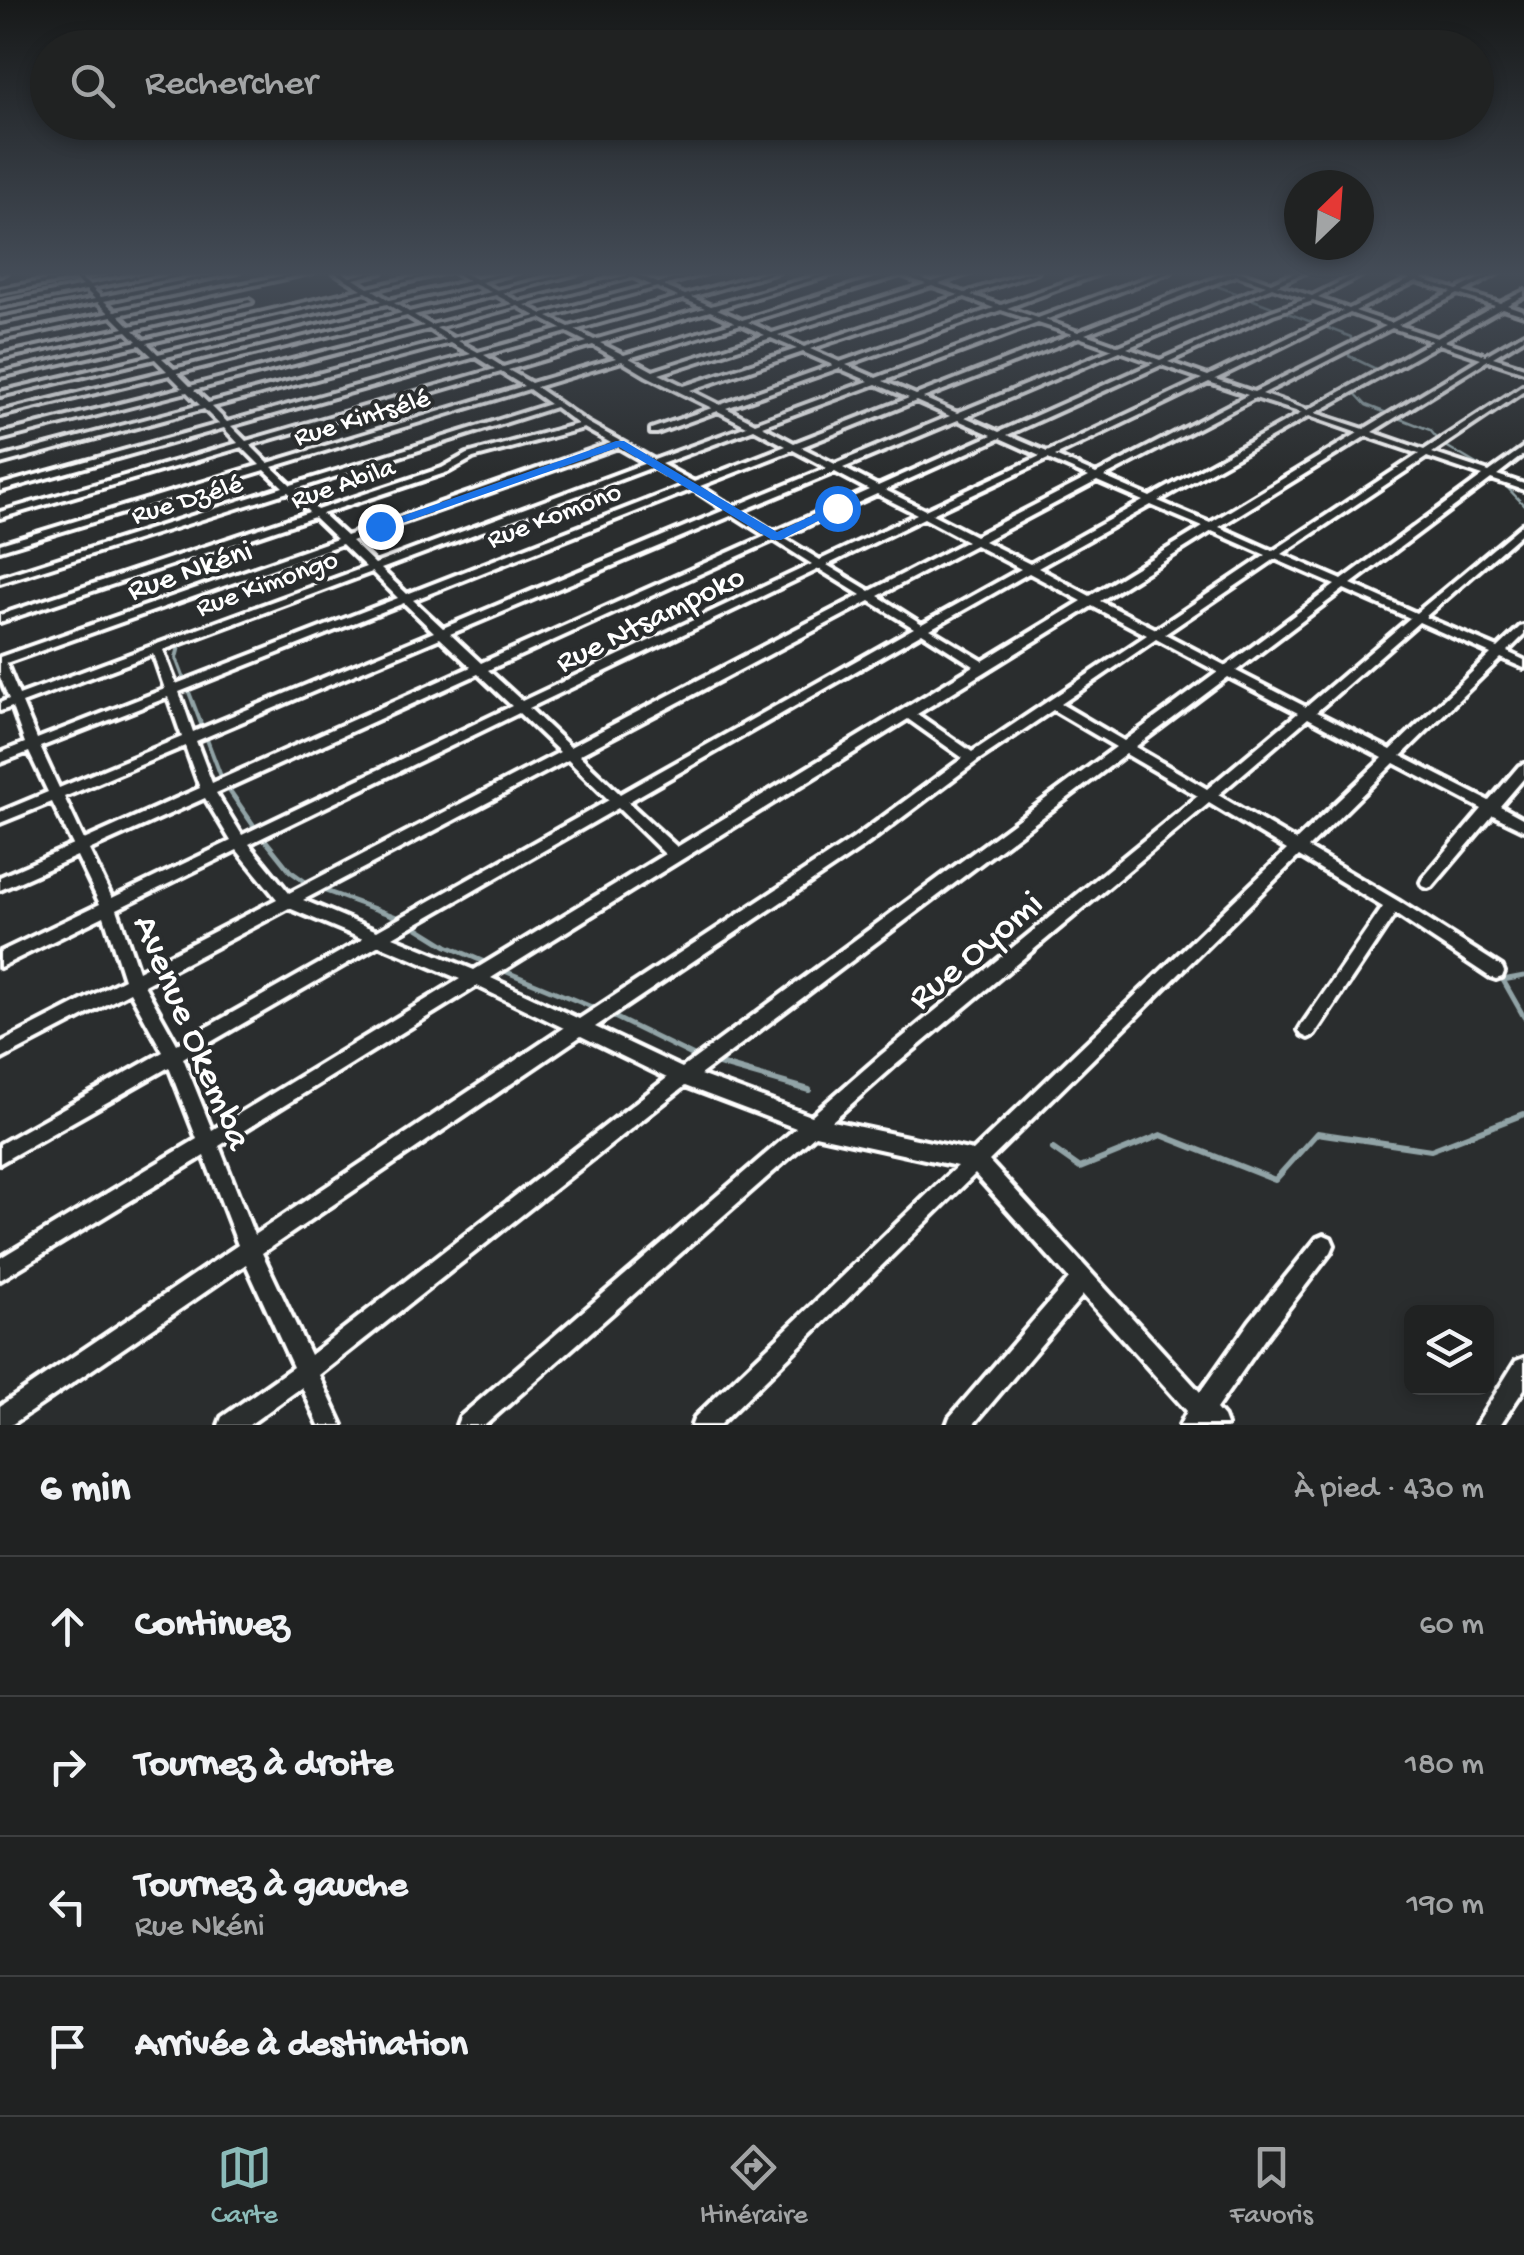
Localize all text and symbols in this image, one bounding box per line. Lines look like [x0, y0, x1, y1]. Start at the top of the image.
search box [30, 30, 1494, 140]
icon: search [65, 58, 120, 113]
text: Rechercher [145, 63, 317, 107]
north arrow [1284, 170, 1374, 260]
street label: Rue Kintsélé [290, 383, 435, 456]
street label: Rue Abila [287, 452, 401, 518]
street label: Rue Dzélé [128, 469, 247, 534]
street label: Rue Komono [483, 477, 626, 558]
route start [815, 486, 861, 532]
route end [358, 504, 404, 550]
street label: Rue Nkéni [123, 534, 258, 612]
street label: Rue Kimongo [192, 544, 343, 626]
street label: Rue Ntsampoko [551, 559, 752, 684]
street label: Rue Oyomi [900, 883, 1053, 1022]
street label: Avenue Okemba [120, 909, 259, 1159]
map controls [1404, 1305, 1494, 1395]
button: layers [1404, 1305, 1494, 1395]
text: 6 min [40, 1466, 130, 1515]
text: À pied · 430 m [1294, 1471, 1484, 1509]
icon: ahead [40, 1599, 95, 1654]
text: Continuez [135, 1604, 289, 1648]
text: 60 m [1419, 1607, 1484, 1645]
icon: right [40, 1739, 95, 1794]
text: Tournez à droite [135, 1744, 393, 1788]
text: 180 m [1405, 1747, 1484, 1785]
text: Tournez à gauche [135, 1865, 408, 1909]
icon: left [40, 1879, 95, 1934]
text: 190 m [1407, 1887, 1484, 1925]
text: Rue Nkéni [135, 1909, 265, 1947]
icon: arrive [40, 2019, 95, 2074]
text: Arrivée à destination [135, 2024, 468, 2068]
tab: Carte [211, 2140, 278, 2233]
tab: Itinéraire [700, 2140, 808, 2233]
tab: Favoris [1230, 2140, 1313, 2233]

